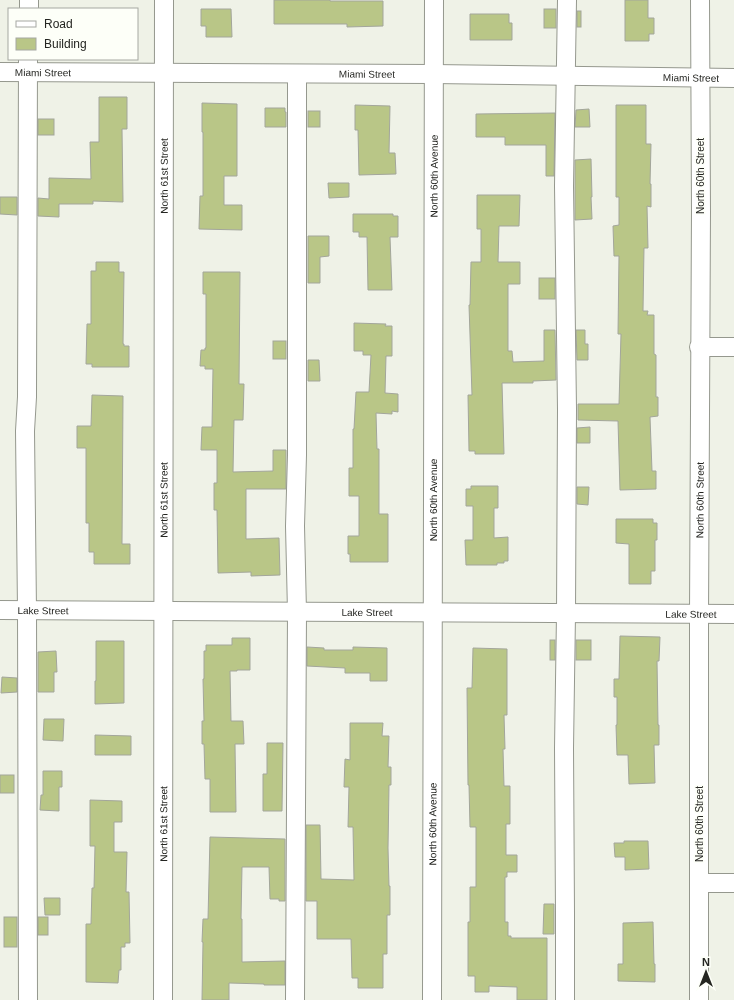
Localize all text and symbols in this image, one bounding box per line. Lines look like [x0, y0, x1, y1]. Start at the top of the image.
legend [8, 8, 138, 60]
text: Road [44, 17, 73, 31]
text: Building [44, 37, 87, 51]
street label: Miami Street [15, 67, 71, 78]
street label: Miami Street [339, 68, 395, 79]
street label: Miami Street [663, 72, 719, 83]
street label: North 60th Avenue [428, 134, 439, 217]
street label: North 61st Street [158, 138, 169, 214]
street label: North 60th Street [695, 138, 706, 214]
street label: North 60th Avenue [427, 458, 439, 541]
street label: North 61st Street [158, 462, 169, 538]
street label: North 60th Street [694, 462, 705, 538]
street label: Lake Street [17, 605, 69, 616]
street label: Lake Street [341, 606, 393, 618]
street label: Lake Street [665, 608, 717, 619]
street label: North 60th Avenue [427, 782, 438, 865]
street label: North 61st Street [158, 786, 169, 862]
street label: North 60th Street [694, 786, 705, 862]
north arrow [686, 952, 726, 992]
text: N [702, 956, 710, 968]

